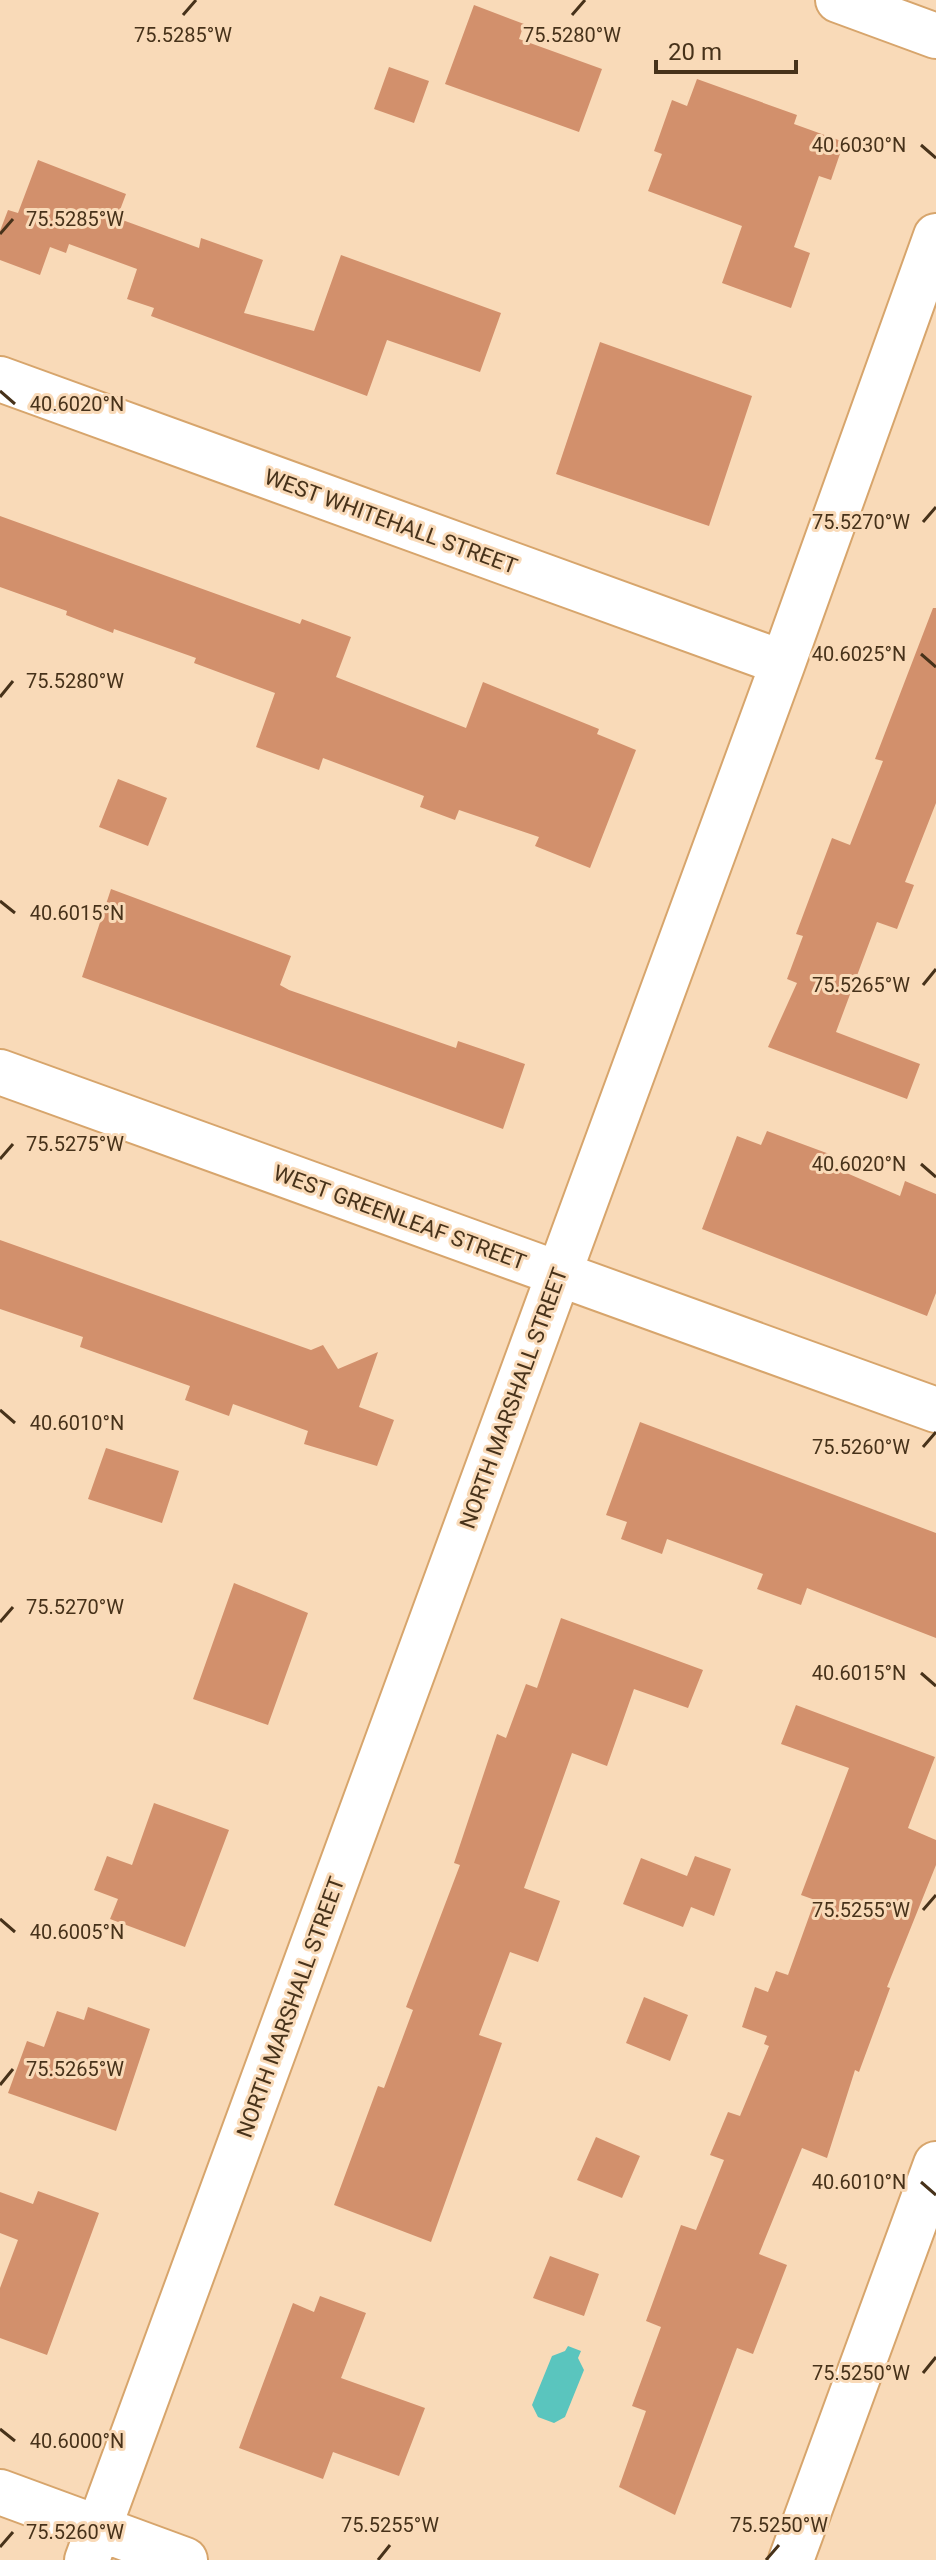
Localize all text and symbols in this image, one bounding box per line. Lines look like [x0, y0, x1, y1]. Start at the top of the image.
text: 75.5285°W [134, 23, 232, 47]
text: 75.5280°W [523, 23, 621, 47]
scale bar [656, 24, 796, 74]
text: 20 m [668, 38, 722, 66]
text: 40.6030°N [812, 133, 906, 157]
text: 75.5285°W [26, 207, 124, 231]
text: 40.6020°N [30, 392, 124, 416]
street label: WEST WHITEHALL STREET [261, 464, 521, 579]
text: 75.5270°W [812, 510, 910, 534]
text: 40.6025°N [812, 642, 906, 666]
text: 75.5280°W [26, 669, 124, 693]
text: 40.6015°N [30, 901, 124, 925]
text: 75.5265°W [812, 973, 910, 997]
text: 75.5275°W [26, 1132, 124, 1156]
text: 40.6020°N [812, 1152, 906, 1176]
street label: WEST GREENLEAF STREET [270, 1160, 530, 1275]
street label: NORTH MARSHALL STREET [455, 1264, 572, 1532]
text: 40.6010°N [30, 1411, 124, 1435]
text: 75.5260°W [812, 1435, 910, 1459]
text: 75.5270°W [26, 1595, 124, 1619]
text: 40.6015°N [812, 1661, 906, 1685]
street label: NORTH MARSHALL STREET [232, 1873, 349, 2141]
text: 75.5255°W [812, 1898, 910, 1922]
text: 40.6005°N [30, 1920, 124, 1944]
text: 75.5265°W [26, 2057, 124, 2081]
text: 40.6010°N [812, 2170, 906, 2194]
text: 75.5250°W [812, 2361, 910, 2385]
text: 40.6000°N [30, 2429, 124, 2453]
text: 75.5255°W [341, 2513, 439, 2537]
text: 75.5250°W [730, 2513, 828, 2537]
text: 75.5260°W [26, 2520, 124, 2544]

